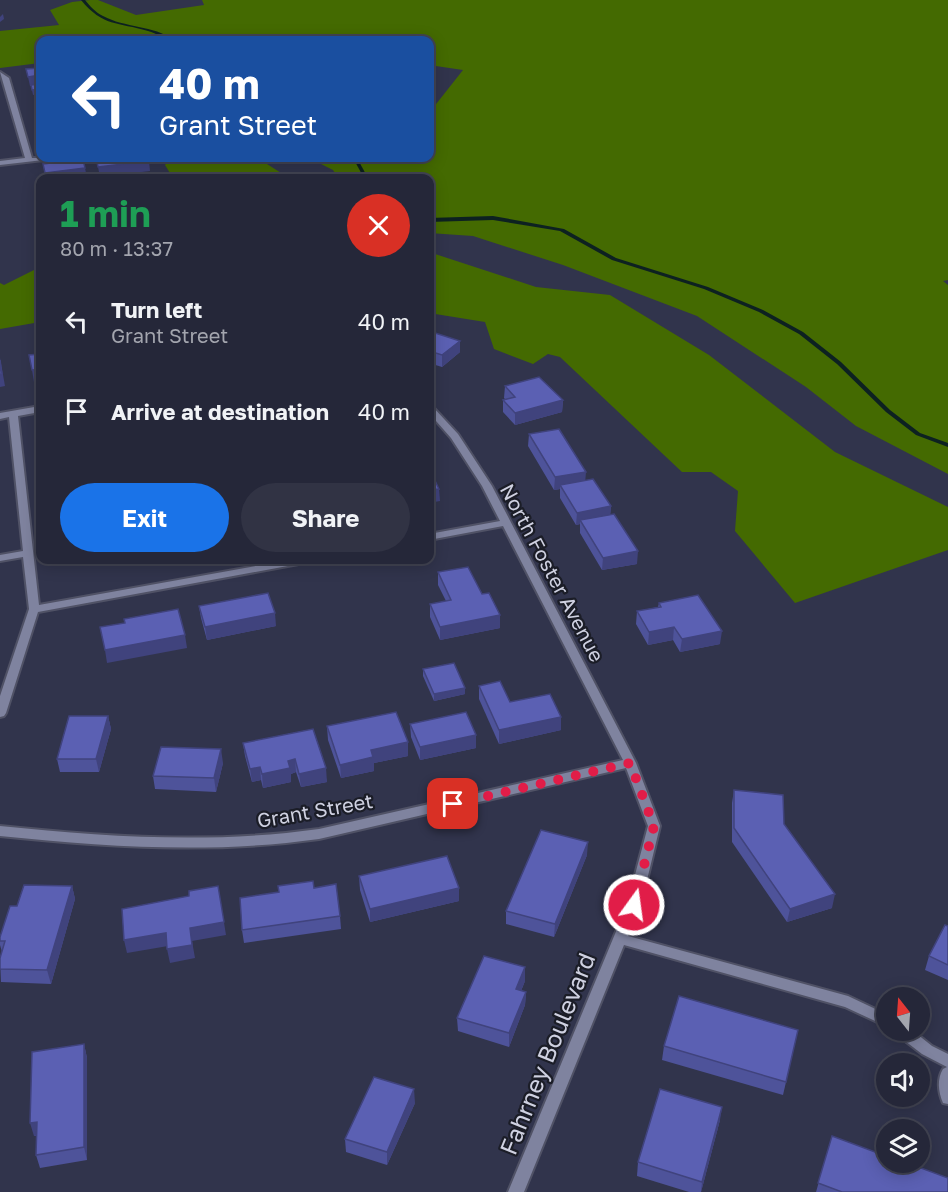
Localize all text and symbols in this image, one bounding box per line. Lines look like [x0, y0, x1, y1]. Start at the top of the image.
text: 40 m [159, 58, 260, 108]
icon: left [60, 60, 138, 138]
text: Grant Street [159, 109, 317, 141]
text: 1 min [60, 192, 151, 235]
button: close [347, 194, 410, 257]
text: 80 m · 13:37 [60, 236, 173, 260]
text: Turn left [111, 296, 202, 323]
icon: left [60, 305, 93, 338]
text: 40 m [358, 308, 410, 335]
text: Grant Street [111, 323, 228, 347]
icon: arrive [60, 395, 93, 428]
text: Arrive at destination [111, 398, 329, 425]
text: 40 m [358, 398, 410, 425]
street label: North Foster Avenue [496, 479, 610, 666]
button: Exit [60, 483, 229, 552]
button: Share [241, 483, 410, 552]
pin [427, 778, 478, 829]
icon: arrive [436, 787, 469, 820]
street label: Grant Street [255, 788, 375, 832]
position arrow [602, 873, 666, 937]
street label: Fahrney Boulevard [493, 948, 600, 1159]
north arrow [876, 987, 930, 1041]
map controls [876, 987, 930, 1173]
button: sound [876, 1053, 930, 1107]
button: layers [876, 1119, 930, 1173]

